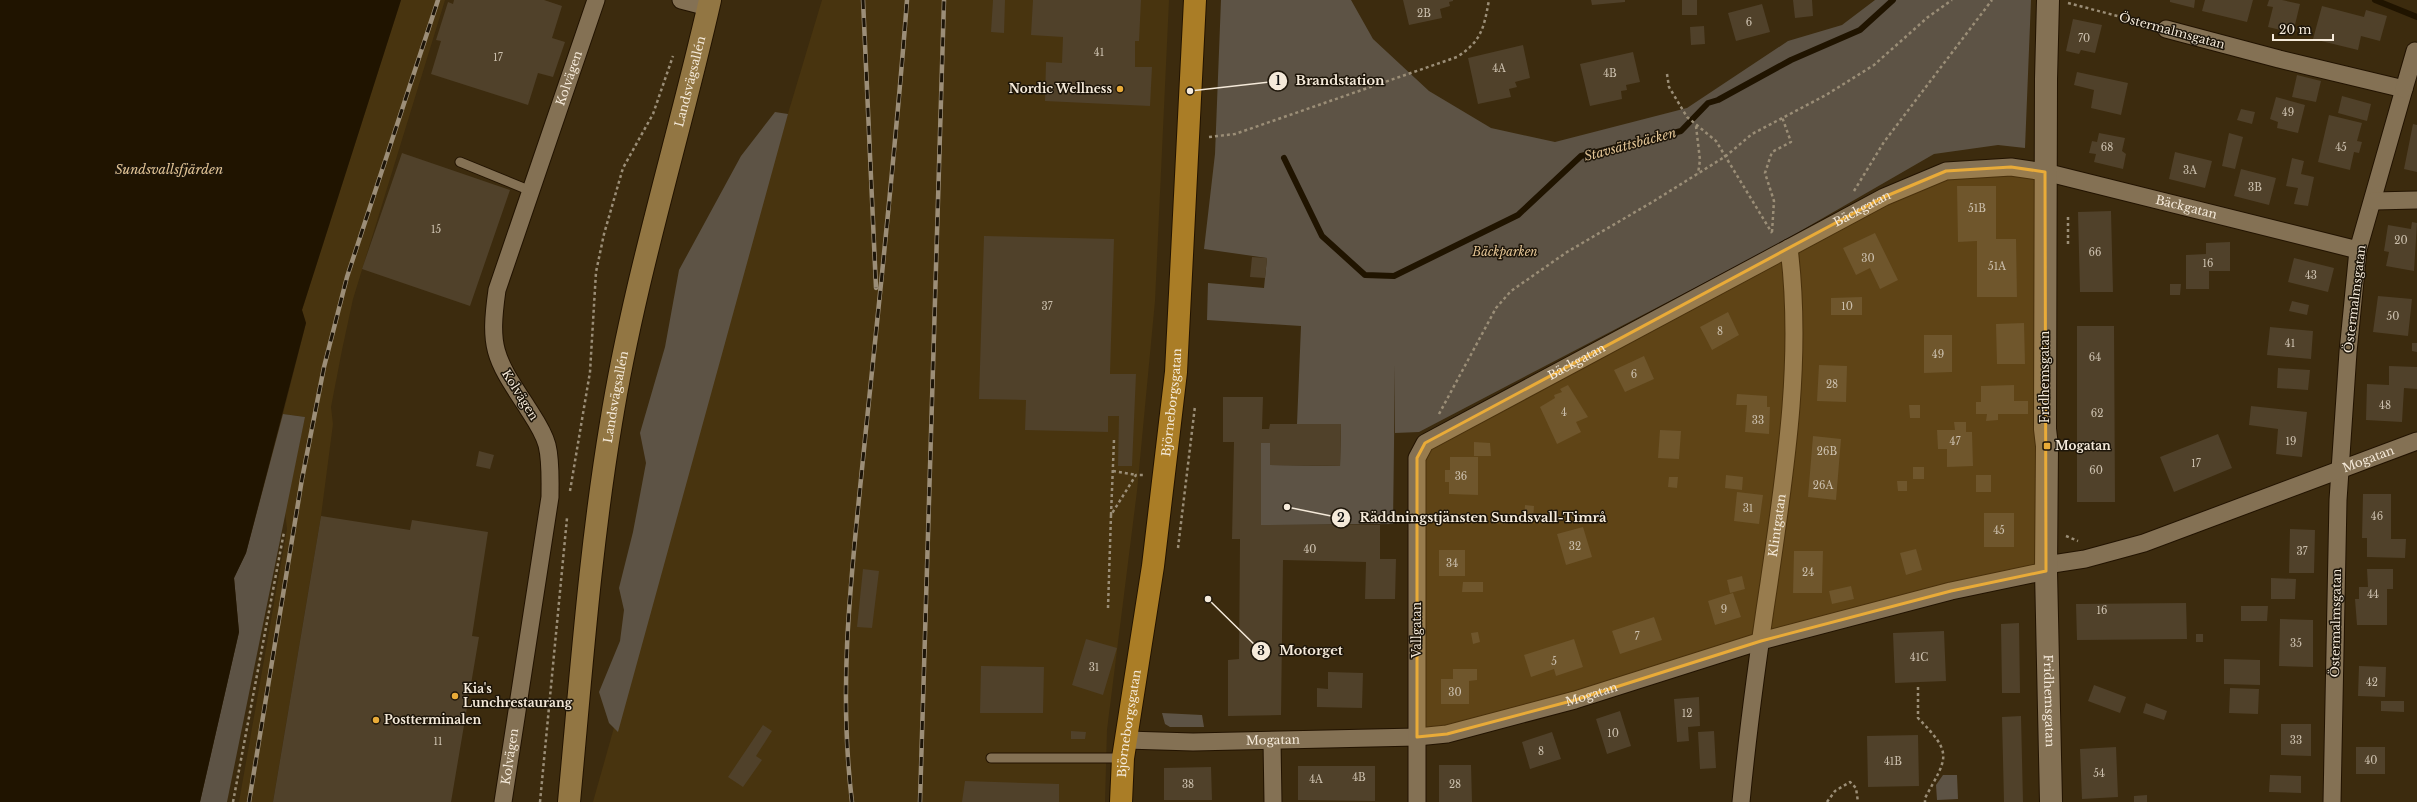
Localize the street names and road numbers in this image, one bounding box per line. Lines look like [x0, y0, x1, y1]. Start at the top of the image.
street label: Östermalmsgatan [2118, 8, 2227, 52]
street label: Landsvägsallén [671, 34, 708, 129]
street label: Kolvägen [552, 49, 585, 108]
street label: Bäckgatan [1831, 187, 1893, 230]
street label: Bäckgatan [2154, 192, 2219, 222]
street label: Östermalmsgatan [2339, 244, 2369, 354]
street label: Fridhemsgatan [2037, 331, 2052, 423]
street label: Bäckgatan [1545, 340, 1608, 383]
street label: Björneborgsgatan [1158, 348, 1184, 457]
street label: Landsvägsallén [600, 349, 631, 444]
street label: Kolvägen [499, 367, 542, 423]
street label: Mogatan [2340, 442, 2396, 475]
street label: Klintgatan [1765, 493, 1789, 558]
street label: Östermalmsgatan [2326, 568, 2344, 678]
street label: Vallgatan [1409, 602, 1424, 659]
street label: Fridhemsgatan [2041, 654, 2058, 747]
street label: Björneborgsgatan [1114, 668, 1144, 778]
street label: Mogatan [1564, 679, 1619, 709]
street label: Kolvägen [498, 727, 521, 786]
street label: Mogatan [1246, 732, 1300, 748]

